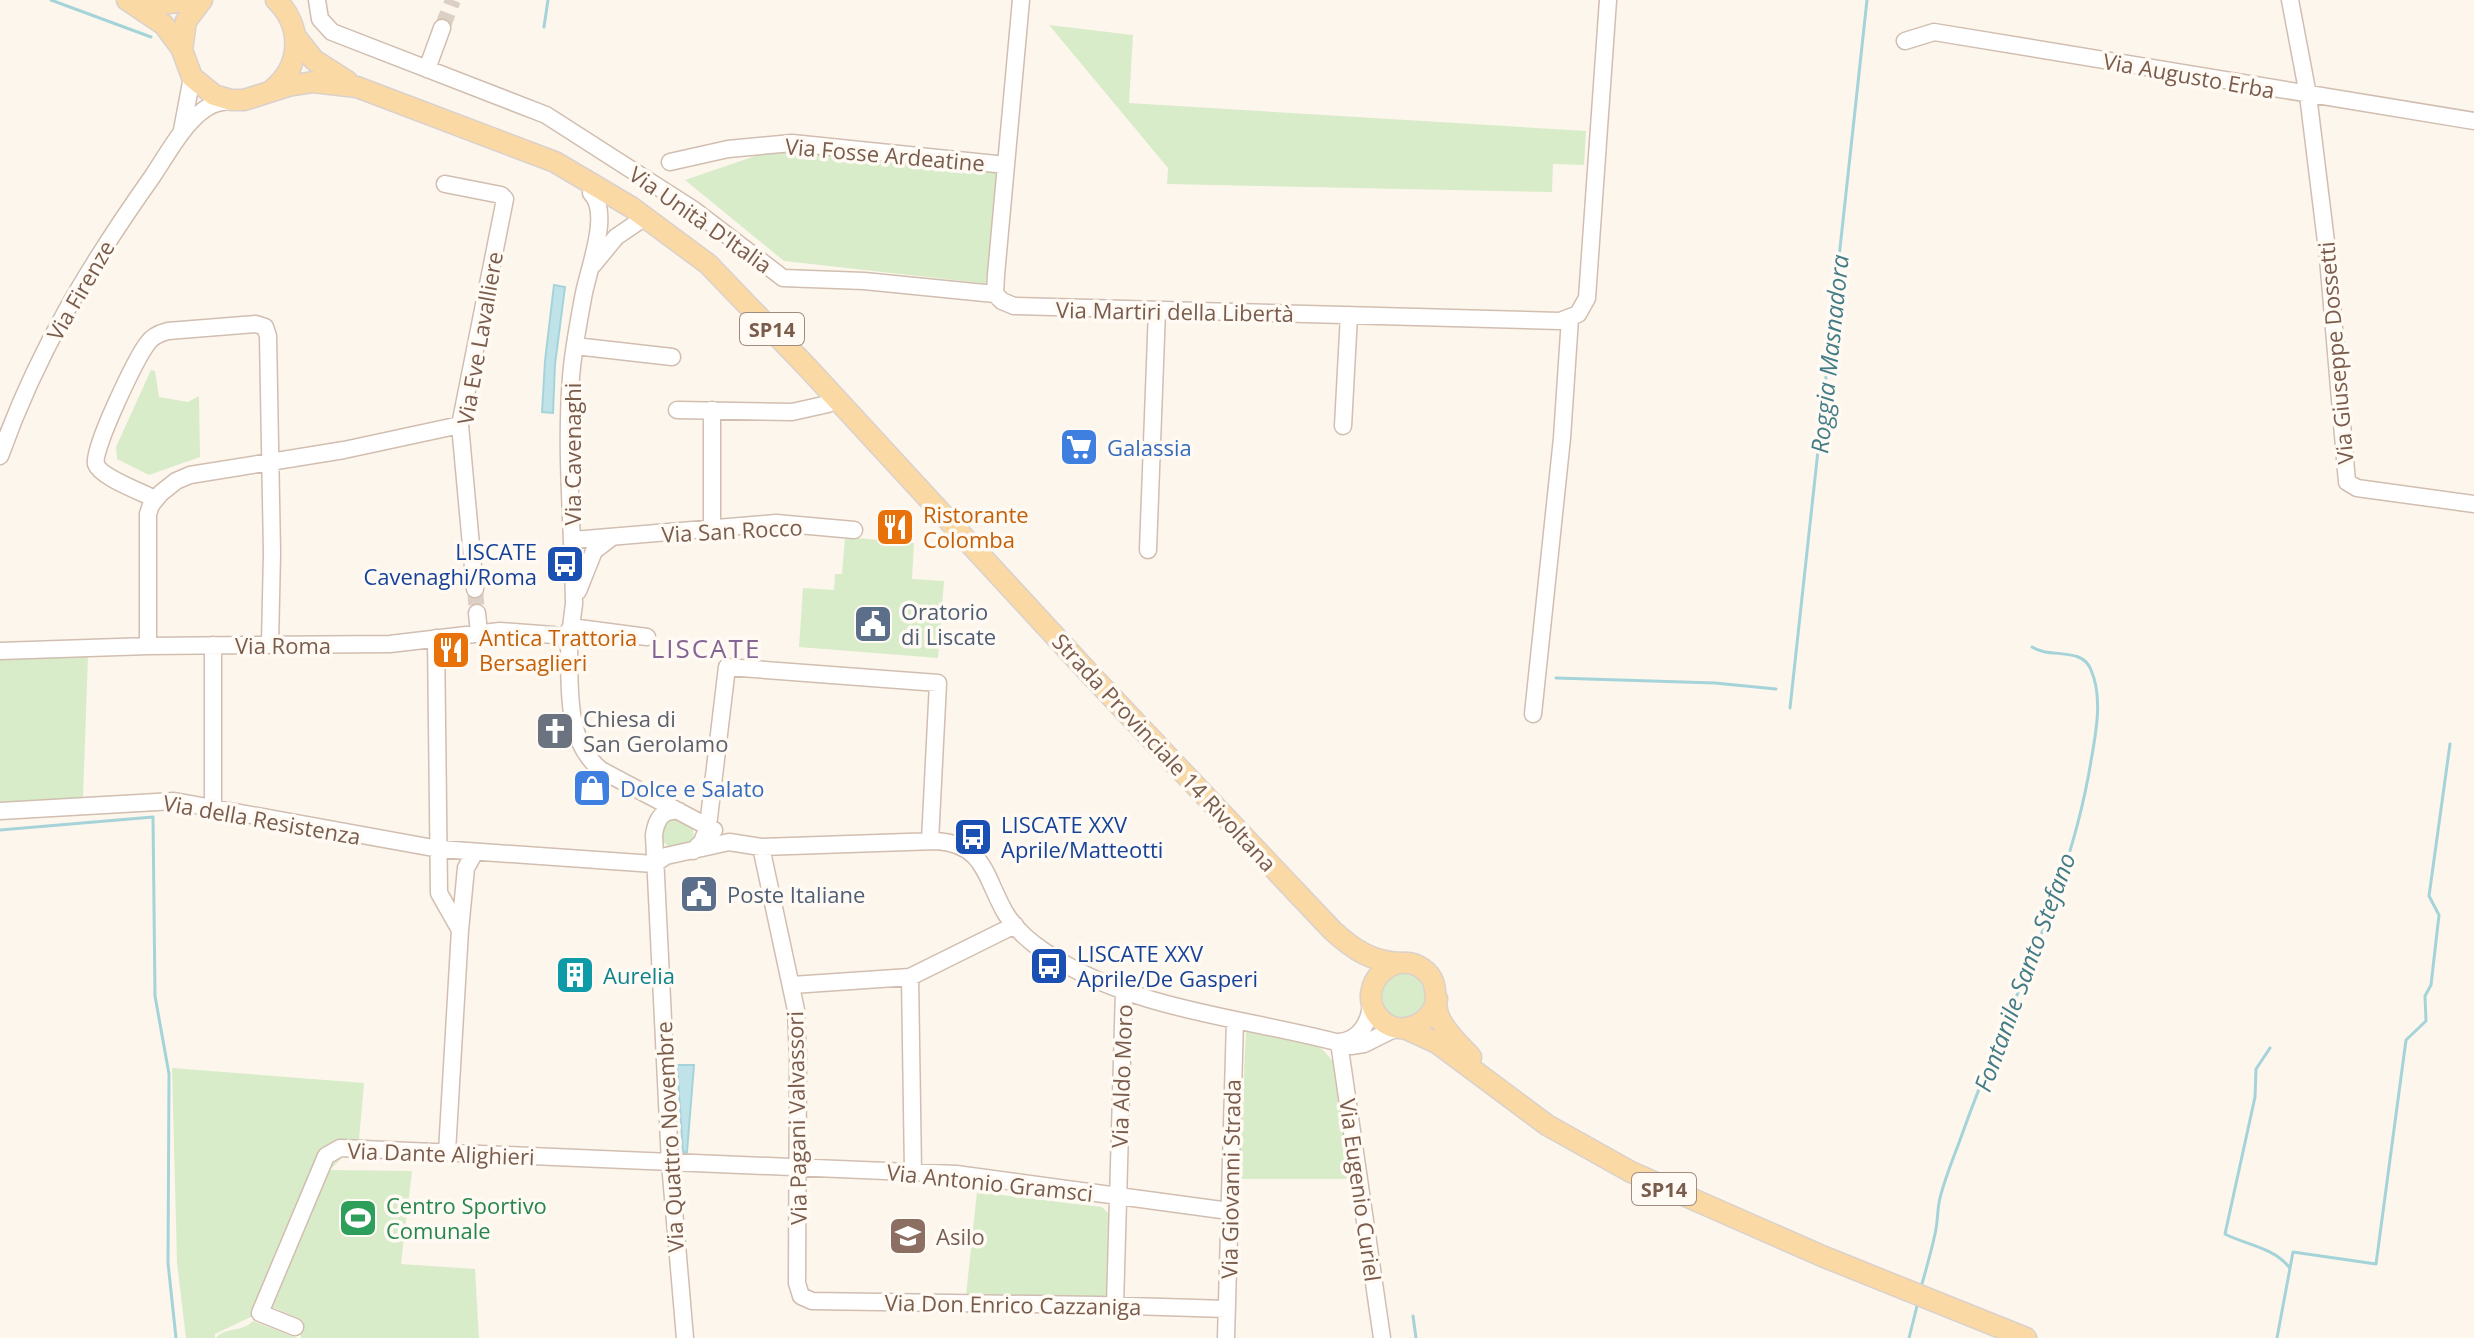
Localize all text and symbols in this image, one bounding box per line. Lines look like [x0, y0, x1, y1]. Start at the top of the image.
street label: Via Augusto Erba [2101, 45, 2277, 105]
street label: Via Fosse Ardeatine [784, 130, 986, 178]
street label: Via Unità D'Italia [624, 159, 778, 279]
street label: Via Firenze [39, 234, 121, 346]
street label: Via Giuseppe Dossetti [2310, 241, 2360, 465]
street label: Via Eve Lavalliere [449, 249, 509, 427]
water label: Roggia Masnadora [1802, 252, 1856, 455]
street label: Via Martiri della Libertà [1056, 294, 1294, 328]
road number: SP14 [740, 313, 804, 345]
street label: Via Cavenaghi [557, 383, 587, 525]
supermarket icon: Galassia [1058, 426, 1100, 468]
place label: Galassia [1107, 432, 1192, 462]
place label: Ristorante Colomba [923, 499, 1029, 554]
restaurant icon: Ristorante Colomba [874, 506, 916, 548]
street label: Via San Rocco [661, 511, 803, 549]
place label: LISCATE Cavenaghi/Roma [363, 536, 537, 591]
bus stop icon: LISCATE Cavenaghi/Roma [544, 543, 586, 585]
place label: Oratorio di Liscate [901, 596, 996, 651]
public building icon: Oratorio di Liscate [852, 603, 894, 645]
place label: Antica Trattoria Bersaglieri [479, 622, 637, 677]
street label: Strada Provinciale 14 Rivoltana [1046, 626, 1284, 878]
restaurant icon: Antica Trattoria Bersaglieri [430, 629, 472, 671]
street label: Via Roma [235, 630, 331, 660]
district label: LISCATE [651, 630, 761, 666]
place label: Chiesa di San Gerolamo [583, 703, 728, 758]
church icon: Chiesa di San Gerolamo [534, 710, 576, 752]
shop icon: Dolce e Salato [571, 767, 613, 809]
place label: Dolce e Salato [620, 773, 765, 803]
street label: Via della Resistenza [161, 787, 363, 851]
place label: LISCATE XXV Aprile/Matteotti [1001, 809, 1163, 864]
bus stop icon: LISCATE XXV Aprile/Matteotti [952, 816, 994, 858]
water label: Fontanile Santo Stefano [1965, 848, 2083, 1096]
public building icon: Poste Italiane [678, 873, 720, 915]
place label: Poste Italiane [727, 879, 865, 909]
place label: LISCATE XXV Aprile/De Gasperi [1077, 938, 1258, 993]
bus stop icon: LISCATE XXV Aprile/De Gasperi [1028, 945, 1070, 987]
building icon: Aurelia [554, 954, 596, 996]
place label: Aurelia [603, 960, 675, 990]
street label: Via Aldo Moro [1104, 1004, 1138, 1148]
street label: Via Pagani Valvassori [779, 1011, 813, 1225]
street label: Via Quattro Novembre [648, 1021, 690, 1253]
street label: Via Giovanni Strada [1213, 1079, 1247, 1279]
street label: Via Eugenio Curiel [1333, 1097, 1389, 1283]
street label: Via Dante Alighieri [347, 1135, 535, 1171]
street label: Via Antonio Gramsci [885, 1156, 1095, 1208]
road number: SP14 [1632, 1173, 1696, 1205]
place label: Centro Sportivo Comunale [386, 1190, 547, 1245]
sports icon: Centro Sportivo Comunale [337, 1197, 379, 1239]
school or university icon: Asilo [887, 1215, 929, 1257]
place label: Asilo [936, 1221, 985, 1251]
street label: Via Don Enrico Cazzaniga [884, 1287, 1142, 1321]

